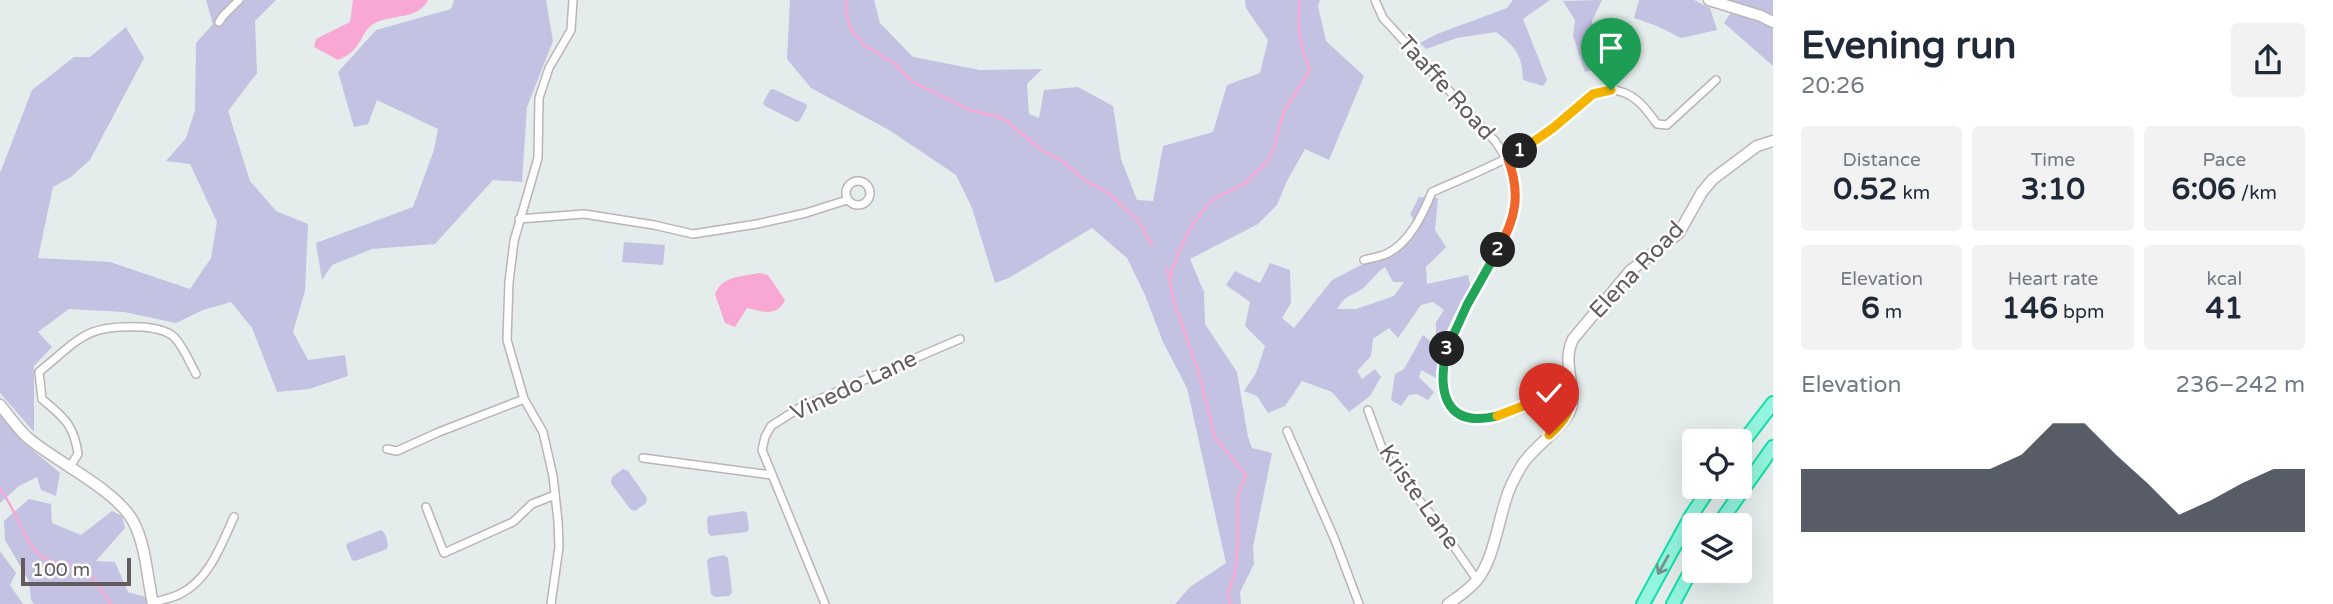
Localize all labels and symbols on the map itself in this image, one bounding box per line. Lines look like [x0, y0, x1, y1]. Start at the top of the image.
pin [1581, 18, 1641, 90]
street label: Taaffe Road [1392, 30, 1500, 146]
pin: 1 [1502, 134, 1538, 168]
street label: Elena Road [1584, 216, 1690, 324]
pin: 2 [1480, 232, 1516, 268]
pin: 3 [1430, 332, 1464, 366]
street label: Vinedo Lane [786, 345, 922, 427]
pin [1519, 363, 1579, 435]
street label: Kriste Lane [1373, 439, 1465, 555]
scale bar [21, 555, 131, 587]
one-way arrow [1656, 555, 1670, 575]

